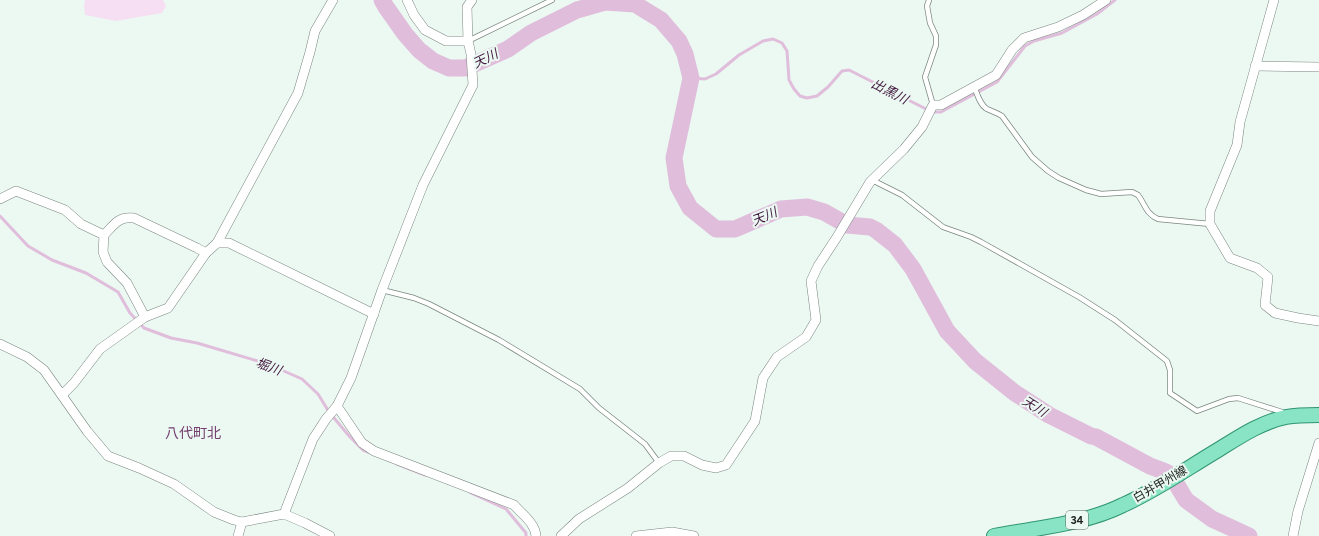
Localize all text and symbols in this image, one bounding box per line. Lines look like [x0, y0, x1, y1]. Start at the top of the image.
water label: 天川 [470, 45, 502, 71]
water label: 出黒川 [869, 76, 912, 108]
water label: 天川 [749, 204, 781, 228]
water label: 堀川 [254, 355, 285, 379]
water label: 天川 [1020, 393, 1051, 421]
district label: 八代町北 [165, 425, 221, 442]
street label: 白井甲州線 [1131, 463, 1189, 505]
road number: 34 [1066, 511, 1088, 529]

